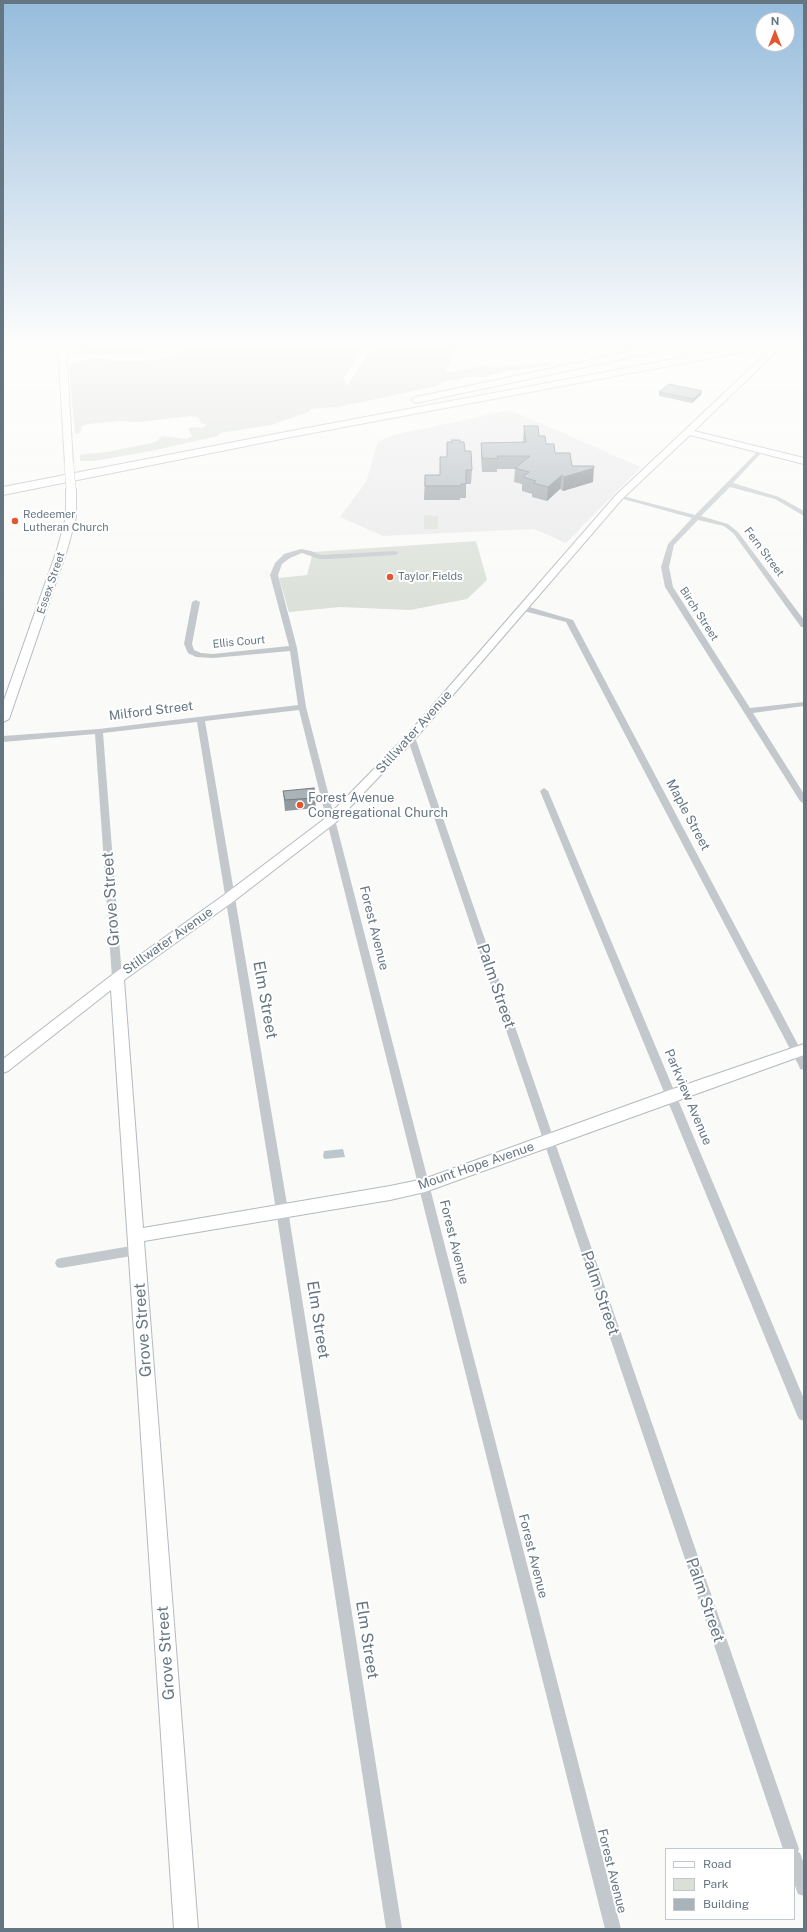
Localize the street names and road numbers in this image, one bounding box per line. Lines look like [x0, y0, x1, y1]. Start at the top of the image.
street label: Fern Street [741, 525, 787, 579]
street label: Essex Street [34, 550, 68, 616]
street label: Birch Street [677, 585, 721, 643]
street label: Ellis Court [212, 633, 266, 651]
street label: Stillwater Avenue [373, 687, 455, 777]
street label: Milford Street [108, 698, 194, 724]
street label: Maple Street [663, 777, 713, 853]
street label: Grove Street [98, 851, 124, 947]
street label: Forest Avenue [356, 884, 392, 972]
street label: Stillwater Avenue [120, 904, 216, 978]
street label: Palm Street [473, 941, 519, 1031]
street label: Elm Street [249, 959, 281, 1041]
street label: Parkview Avenue [661, 1047, 715, 1147]
street label: Mount Hope Avenue [416, 1139, 536, 1193]
street label: Forest Avenue [436, 1198, 472, 1286]
street label: Palm Street [577, 1248, 623, 1338]
street label: Elm Street [302, 1280, 334, 1360]
street label: Grove Street [130, 1282, 156, 1378]
street label: Forest Avenue [515, 1512, 551, 1600]
street label: Palm Street [682, 1555, 728, 1645]
street label: Elm Street [351, 1600, 383, 1680]
street label: Grove Street [153, 1605, 179, 1701]
street label: Forest Avenue [594, 1827, 630, 1915]

